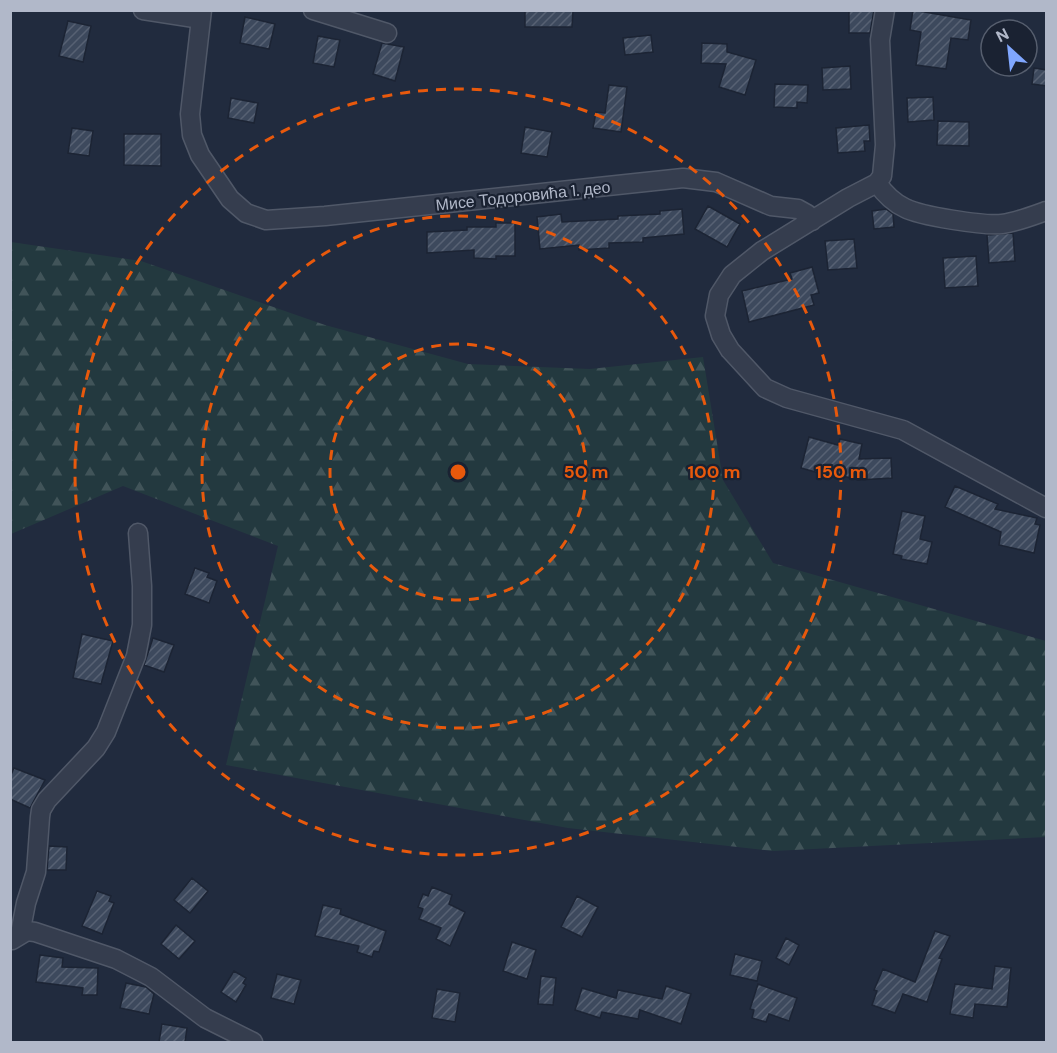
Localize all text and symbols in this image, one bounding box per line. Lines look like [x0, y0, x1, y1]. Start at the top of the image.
north arrow [979, 18, 1039, 78]
text: N [992, 23, 1012, 47]
street label: Мисе Тодоровића 1. део [435, 176, 611, 216]
text: 50 m [563, 460, 609, 484]
text: 100 m [687, 460, 741, 484]
text: 150 m [815, 460, 867, 484]
centre of rings [448, 462, 468, 482]

